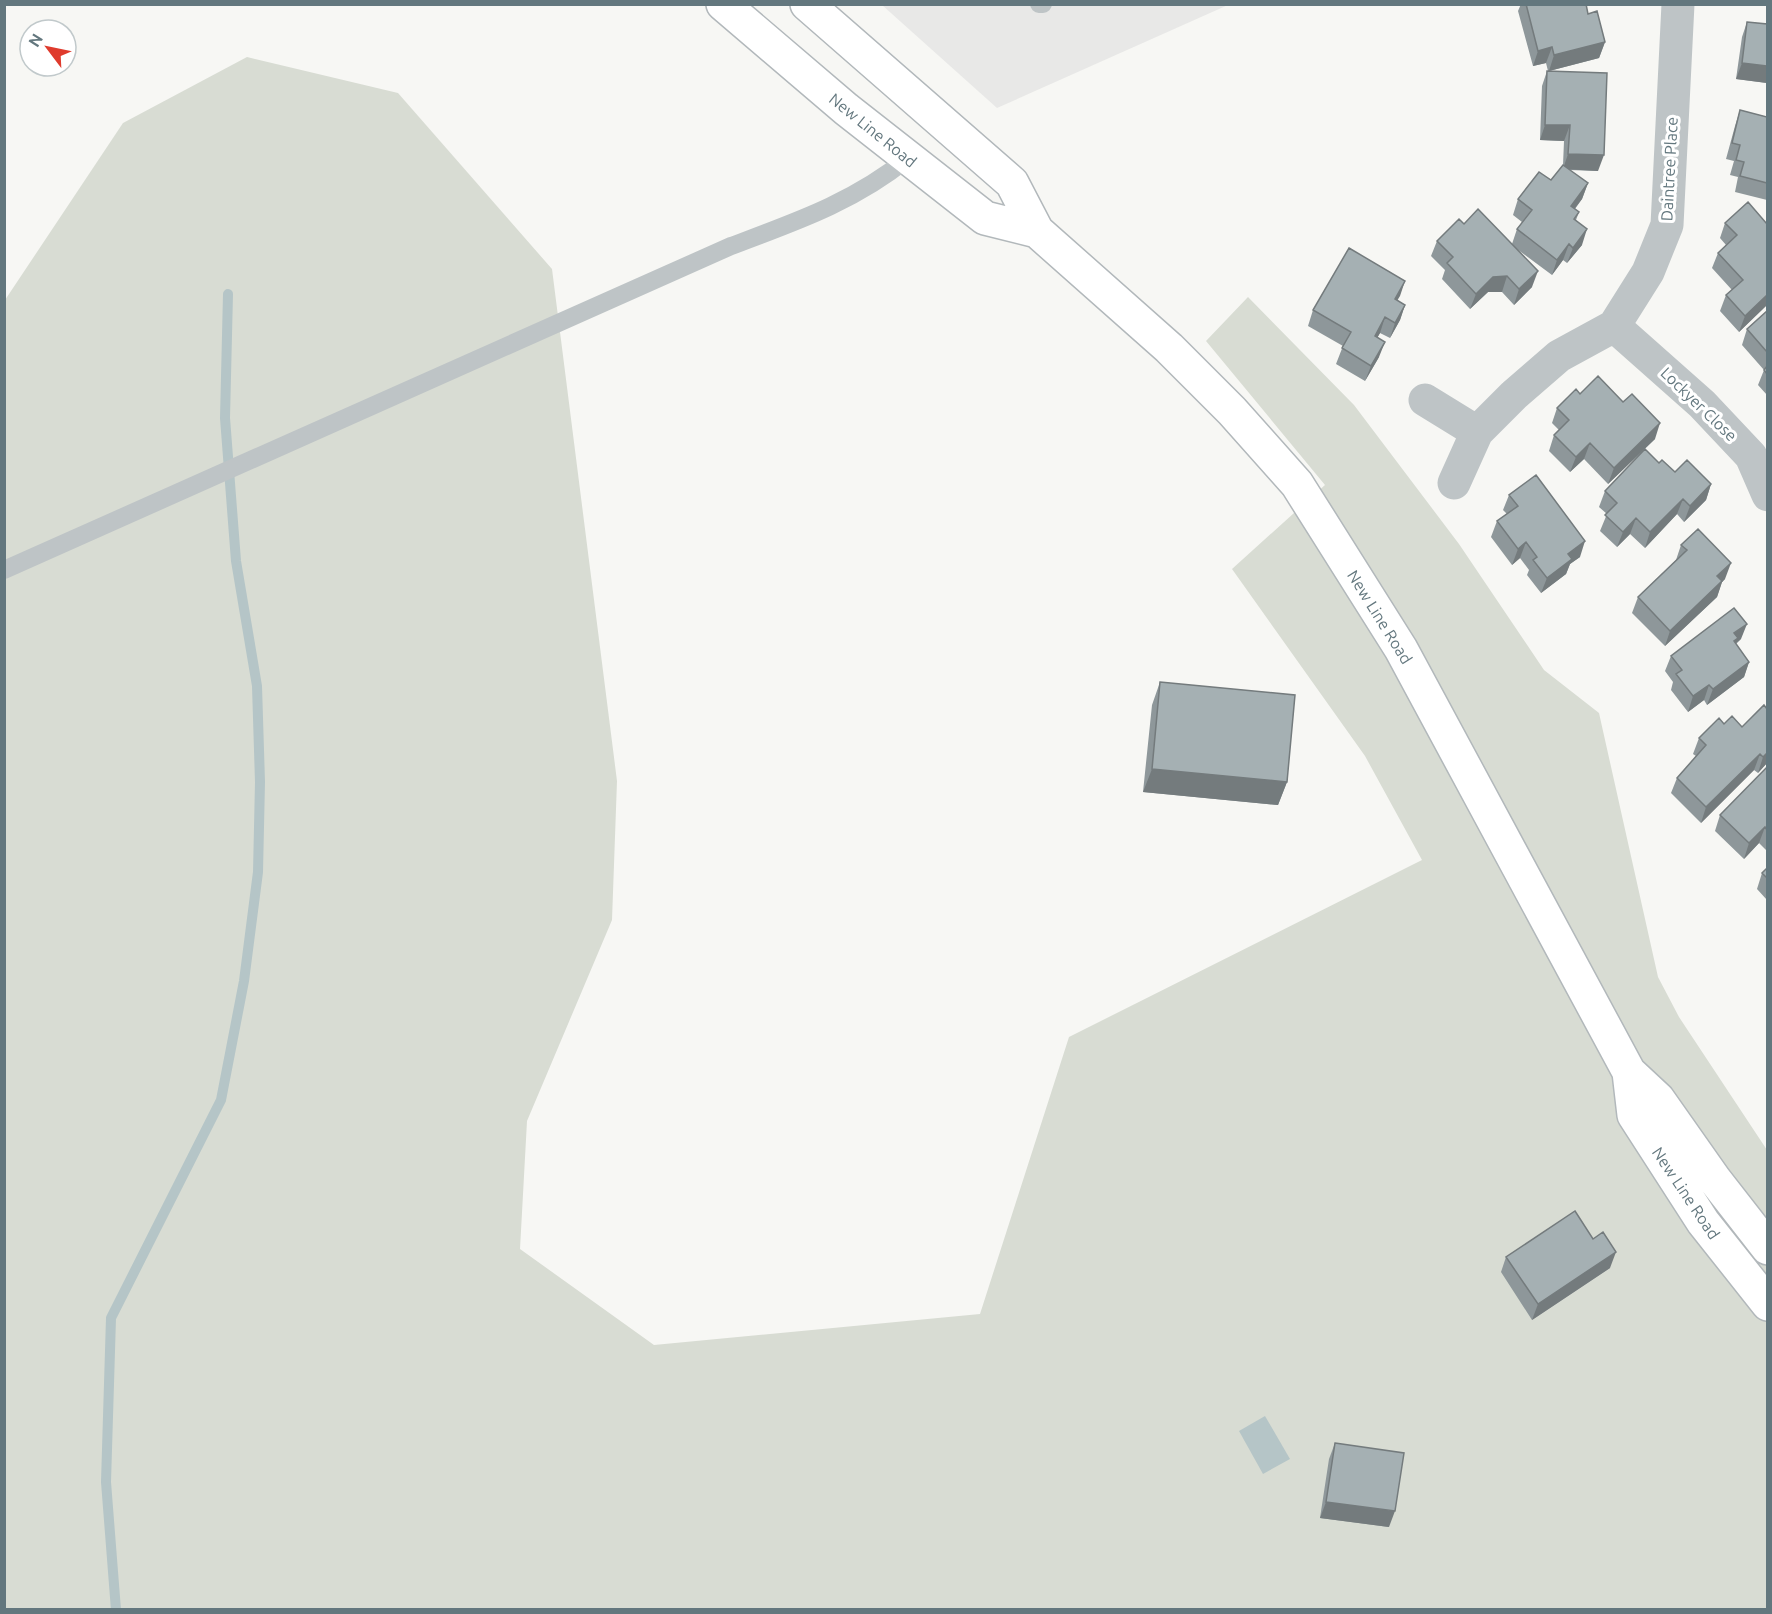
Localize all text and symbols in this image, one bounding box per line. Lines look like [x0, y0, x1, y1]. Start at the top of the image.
north arrow [18, 18, 78, 78]
text: N [24, 30, 46, 50]
street label: New Line Road [826, 89, 920, 171]
street label: Daintree Place [1657, 116, 1681, 222]
street label: Lockyer Close [1657, 363, 1741, 445]
street label: New Line Road [1344, 567, 1416, 667]
street label: New Line Road [1649, 1144, 1723, 1242]

